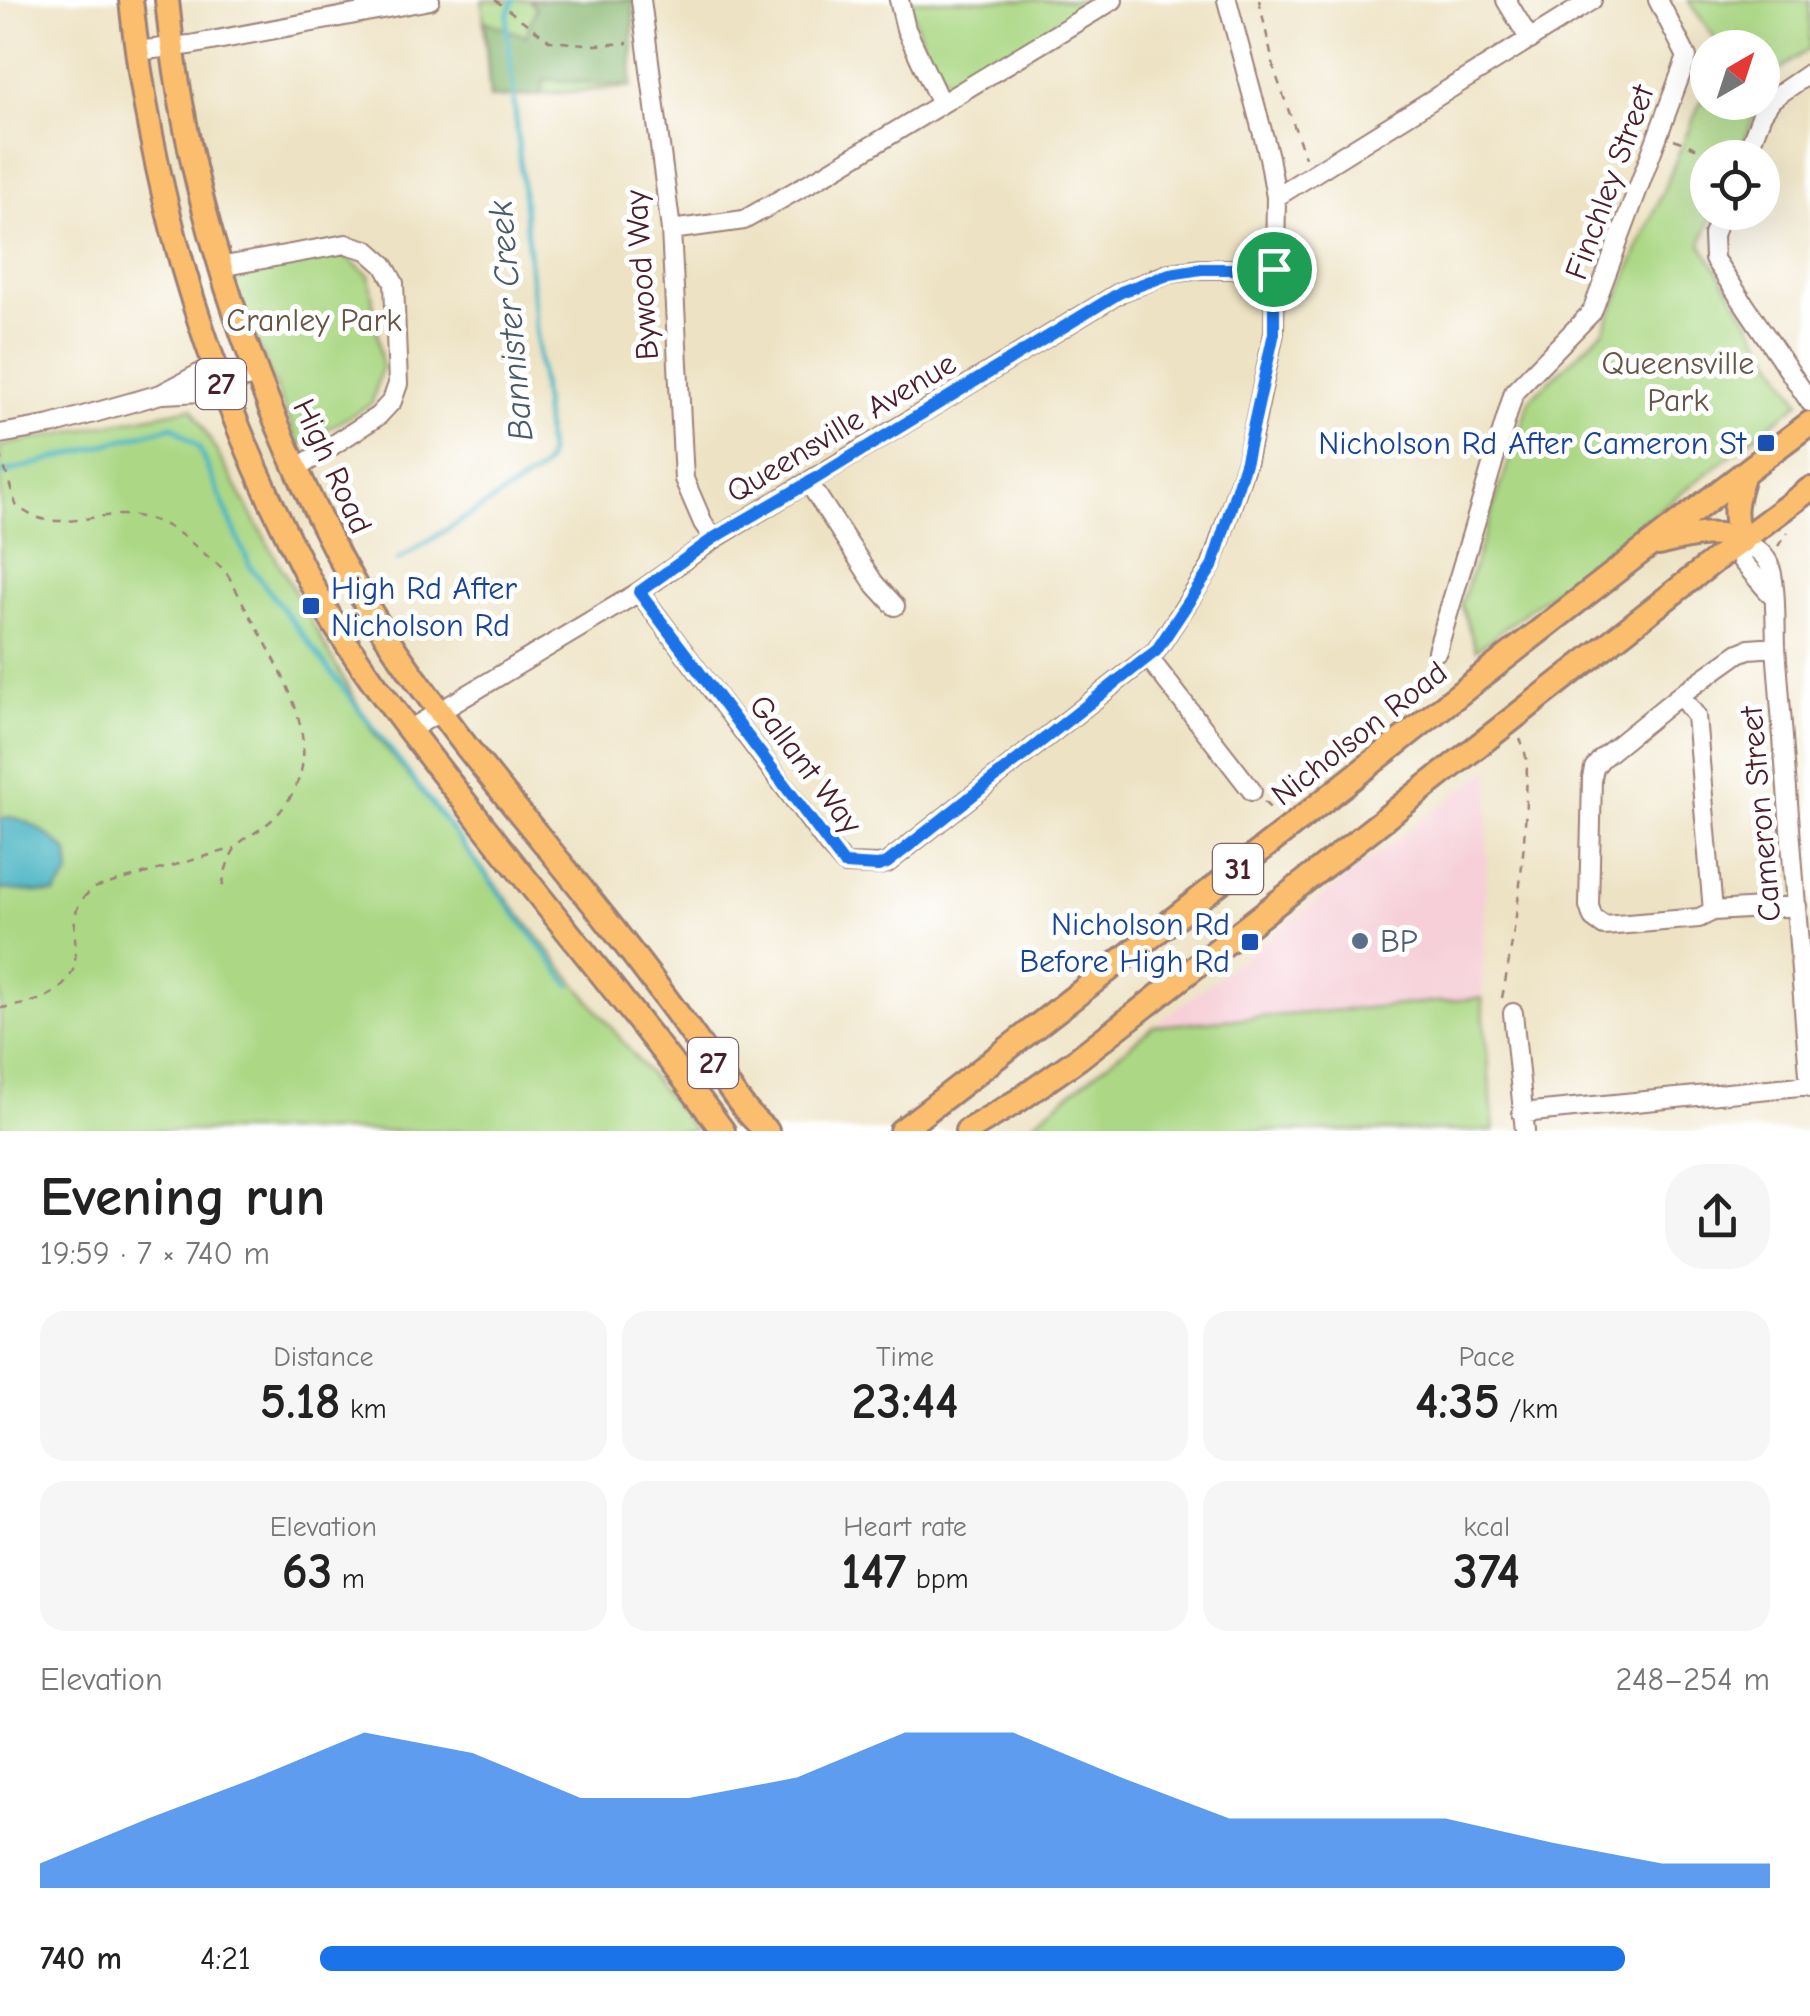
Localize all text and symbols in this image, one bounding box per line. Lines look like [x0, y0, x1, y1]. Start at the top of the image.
north arrow [1690, 30, 1780, 120]
map controls [1690, 30, 1780, 230]
street label: Finchley Street [1557, 79, 1662, 284]
button: locate [1690, 140, 1780, 230]
street label: Bywood Way [617, 188, 666, 361]
water label: Bannister Creek [479, 198, 541, 443]
pin [1232, 227, 1317, 312]
icon: arrive [1247, 242, 1302, 297]
park label: Cranley Park [226, 302, 402, 339]
street label: Queensville Avenue [720, 344, 963, 510]
park label: Queensville Park [1602, 345, 1754, 419]
road number: 27 [196, 359, 246, 409]
street label: High Road [285, 393, 380, 539]
place label: Nicholson Rd After Cameron St [1318, 425, 1747, 462]
marker: Nicholson Rd After Cameron St [1755, 432, 1777, 454]
place label: High Rd After Nicholson Rd [331, 570, 517, 644]
marker: High Rd After Nicholson Rd [300, 595, 322, 617]
street label: Nicholson Road [1264, 653, 1454, 813]
street label: Gallant Way [742, 688, 870, 841]
street label: Cameron Street [1733, 704, 1788, 923]
road number: 31 [1213, 844, 1263, 894]
place label: Nicholson Rd Before High Rd [1019, 906, 1230, 980]
place label: BP [1380, 923, 1418, 960]
marker: BP [1349, 930, 1371, 952]
marker: Nicholson Rd Before High Rd [1239, 931, 1261, 953]
road number: 27 [688, 1038, 738, 1088]
button: share [1665, 1164, 1770, 1269]
text: Evening run [40, 1165, 325, 1229]
text: 19:59 · 7 × 740 m [40, 1235, 270, 1272]
text: Distance [273, 1341, 373, 1373]
text: Time [876, 1341, 934, 1373]
text: Pace [1458, 1341, 1515, 1373]
text: 5.18 [260, 1373, 341, 1431]
text: 23:44 [852, 1373, 958, 1431]
text: 4:35 [1415, 1373, 1500, 1431]
text: km [341, 1393, 387, 1425]
text: /km [1500, 1393, 1558, 1425]
text: Elevation [270, 1511, 377, 1543]
text: Heart rate [843, 1511, 967, 1543]
text: kcal [1463, 1511, 1510, 1543]
text: 63 [282, 1543, 332, 1601]
text: 147 [841, 1543, 906, 1601]
text: 374 [1453, 1543, 1520, 1601]
text: m [332, 1563, 365, 1595]
text: bpm [906, 1563, 969, 1595]
text: Elevation [40, 1661, 163, 1698]
text: 248–254 m [1616, 1661, 1770, 1698]
text: 740 m [40, 1940, 122, 1977]
text: 4:21 [200, 1940, 251, 1977]

